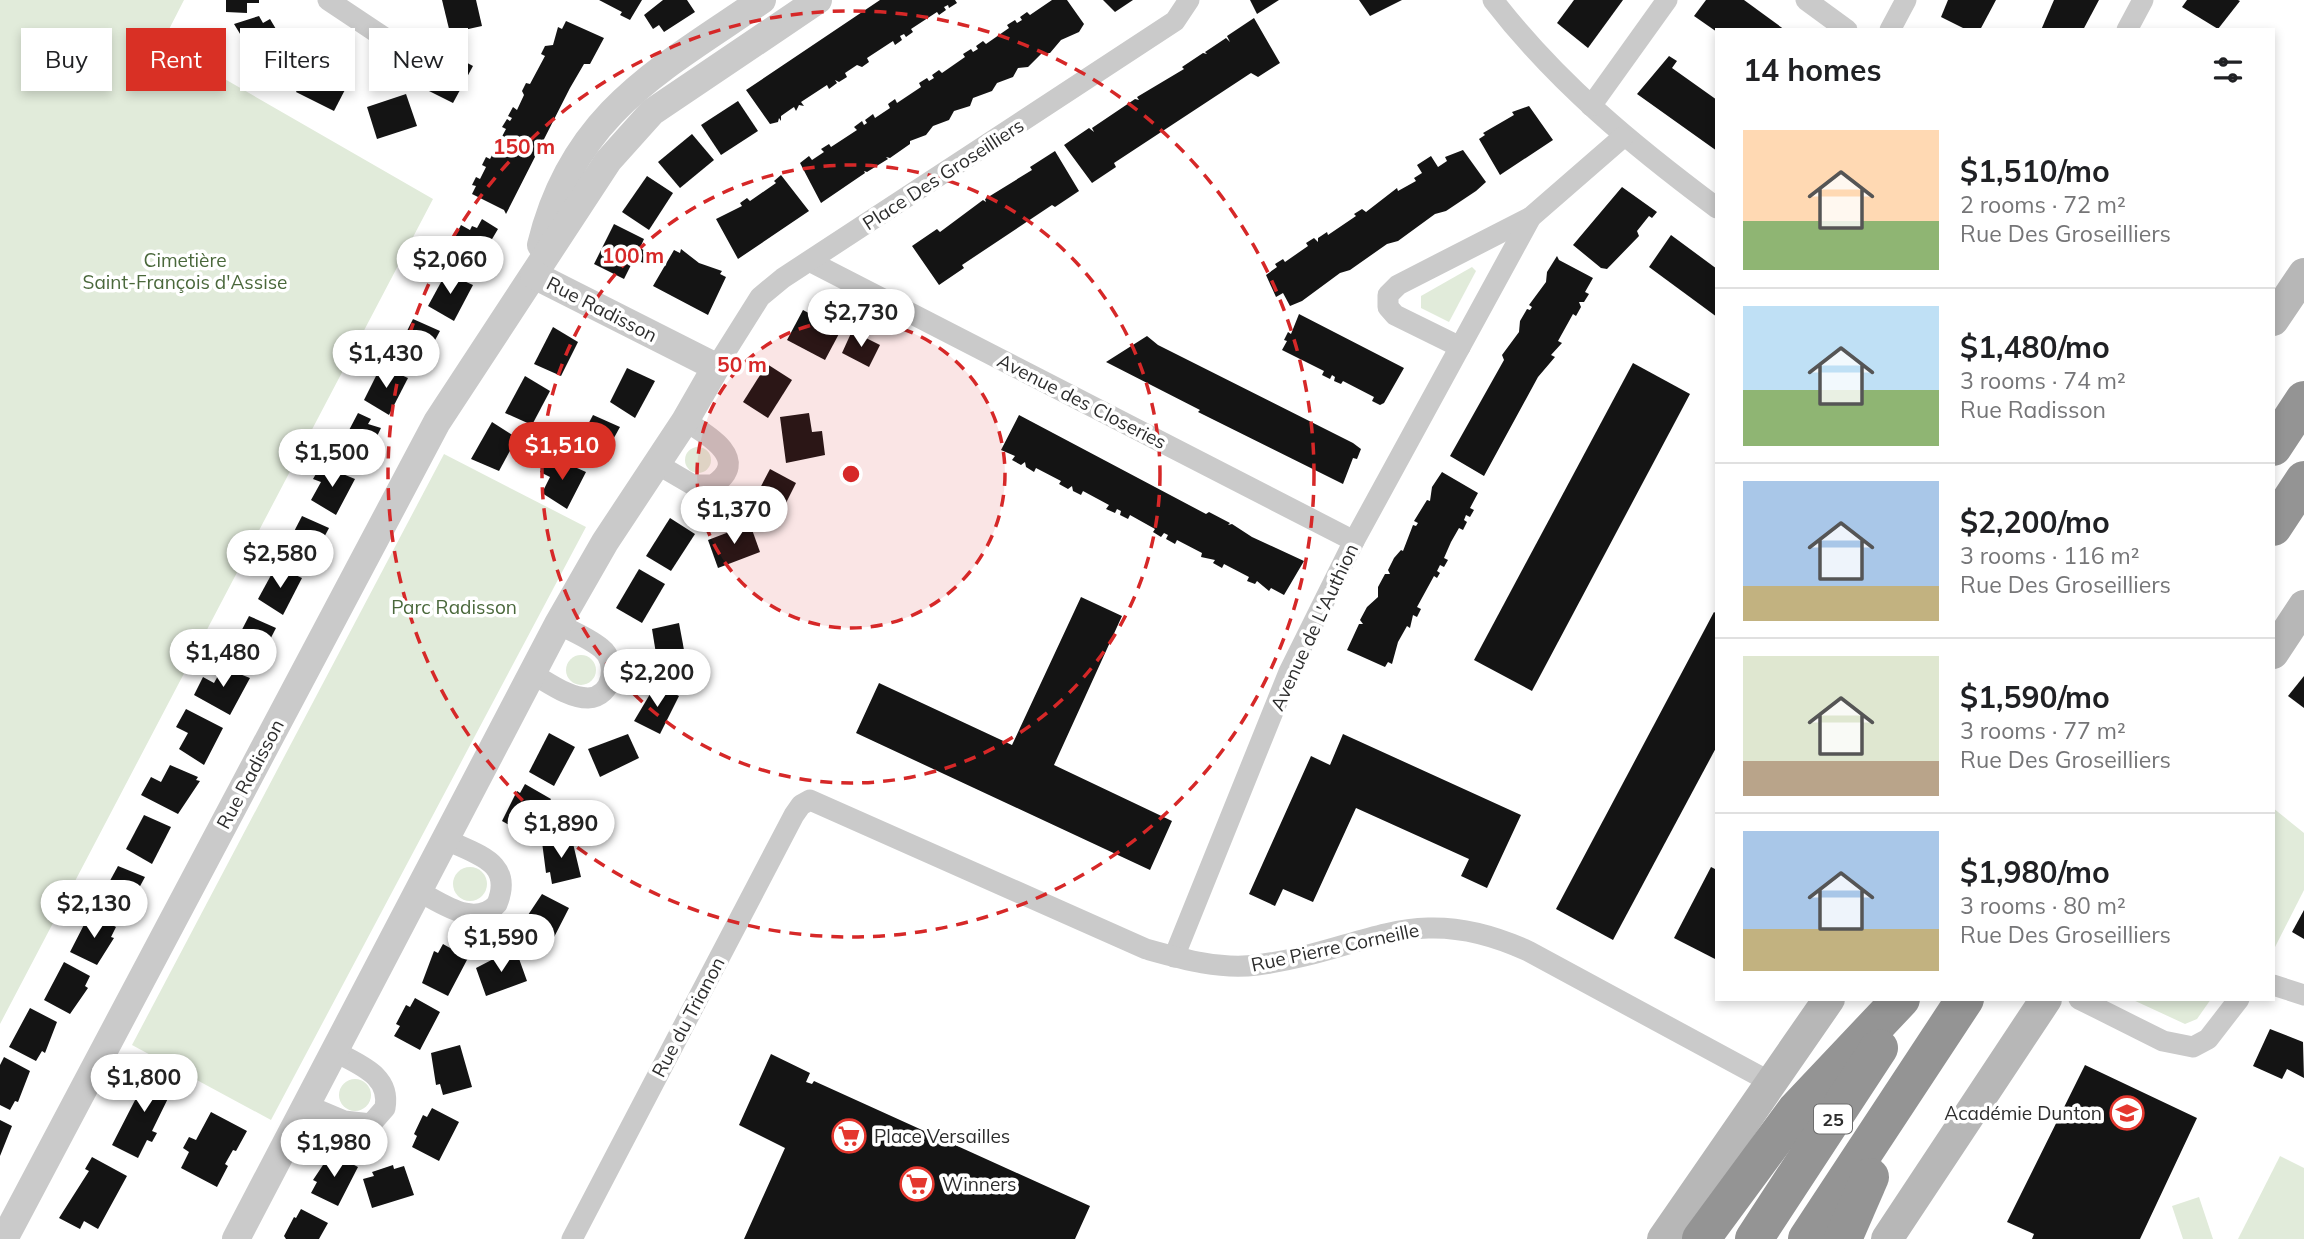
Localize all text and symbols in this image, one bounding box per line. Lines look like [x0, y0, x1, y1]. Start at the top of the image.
chip: Buy [21, 28, 112, 91]
chip: Rent [126, 28, 226, 91]
chip: Filters [240, 28, 355, 91]
chip: New [369, 28, 468, 91]
text: 14 homes [1743, 51, 1882, 89]
icon: filters [2209, 51, 2247, 89]
street label: Place Des Groseilliers [858, 113, 1028, 235]
text: 150 m [493, 133, 555, 159]
text: $1,510/mo [1960, 152, 2110, 190]
icon: home [1799, 158, 1883, 242]
text: 2 rooms · 72 m² [1960, 190, 2126, 219]
text: Rue Des Groseilliers [1960, 219, 2171, 248]
pin: $2,060 [393, 236, 507, 296]
text: 100 m [602, 242, 664, 268]
text: $2,060 [413, 244, 487, 273]
park label: Cimetière Saint-François d'Assise [83, 248, 287, 294]
street label: Rue Radisson [543, 271, 661, 347]
pin: $2,730 [804, 290, 918, 349]
text: $2,730 [824, 297, 898, 326]
text: $1,480/mo [1960, 328, 2110, 366]
pin: $1,430 [329, 330, 443, 390]
icon: home [1799, 334, 1883, 418]
text: $1,430 [349, 338, 423, 367]
street label: Avenue des Closeries [993, 348, 1171, 454]
text: 50 m [717, 351, 767, 377]
text: 3 rooms · 74 m² [1960, 366, 2126, 395]
text: Rue Radisson [1960, 395, 2106, 424]
pin: $1,510 [505, 422, 619, 482]
pin: $1,500 [275, 430, 389, 489]
text: $1,510 [525, 430, 599, 459]
text: $1,500 [295, 437, 369, 466]
centre of rings [839, 462, 863, 486]
pin: $1,370 [677, 486, 791, 546]
text: $1,370 [697, 494, 771, 523]
text: $2,200/mo [1960, 503, 2110, 541]
icon: home [1799, 509, 1883, 593]
pin: $2,580 [223, 530, 337, 590]
text: $2,580 [243, 538, 317, 567]
street label: Avenue de L'Authion [1265, 540, 1363, 714]
text: 3 rooms · 116 m² [1960, 541, 2140, 570]
text: Rue Des Groseilliers [1960, 570, 2171, 599]
park label: Parc Radisson [391, 595, 517, 619]
pin: $1,480 [166, 630, 280, 689]
text: $1,480 [186, 637, 260, 666]
pin: $2,200 [600, 650, 714, 709]
text: $2,200 [620, 657, 694, 686]
text: $1,590/mo [1960, 678, 2110, 716]
icon: home [1799, 684, 1883, 768]
street label: Rue Radisson [211, 715, 289, 833]
text: 3 rooms · 77 m² [1960, 716, 2126, 745]
text: Rue Des Groseilliers [1960, 745, 2171, 774]
pin: $1,890 [504, 800, 618, 860]
text: $1,890 [524, 808, 598, 837]
text: $1,980/mo [1960, 853, 2110, 891]
icon: home [1799, 859, 1883, 943]
pin: $2,130 [37, 880, 151, 940]
text: $2,130 [57, 888, 131, 917]
text: 3 rooms · 80 m² [1960, 891, 2126, 920]
pin: $1,590 [444, 914, 558, 974]
street label: Rue Pierre Corneille [1249, 917, 1421, 977]
text: Rue Des Groseilliers [1960, 920, 2171, 949]
text: $1,590 [464, 922, 538, 951]
street label: Rue du Trianon [646, 953, 730, 1081]
pin: $1,800 [87, 1054, 201, 1114]
text: $1,800 [107, 1062, 181, 1091]
school or university icon: Académie Dunton [2108, 1094, 2146, 1132]
place label: Académie Dunton [1944, 1101, 2102, 1125]
road number: 25 [1814, 1104, 1852, 1134]
supermarket icon: Place Versailles [830, 1117, 868, 1155]
pin: $1,980 [277, 1120, 391, 1179]
place label: Place Versailles [874, 1124, 1010, 1148]
text: $1,980 [297, 1127, 371, 1156]
supermarket icon: Winners [898, 1165, 936, 1203]
place label: Winners [942, 1172, 1016, 1196]

